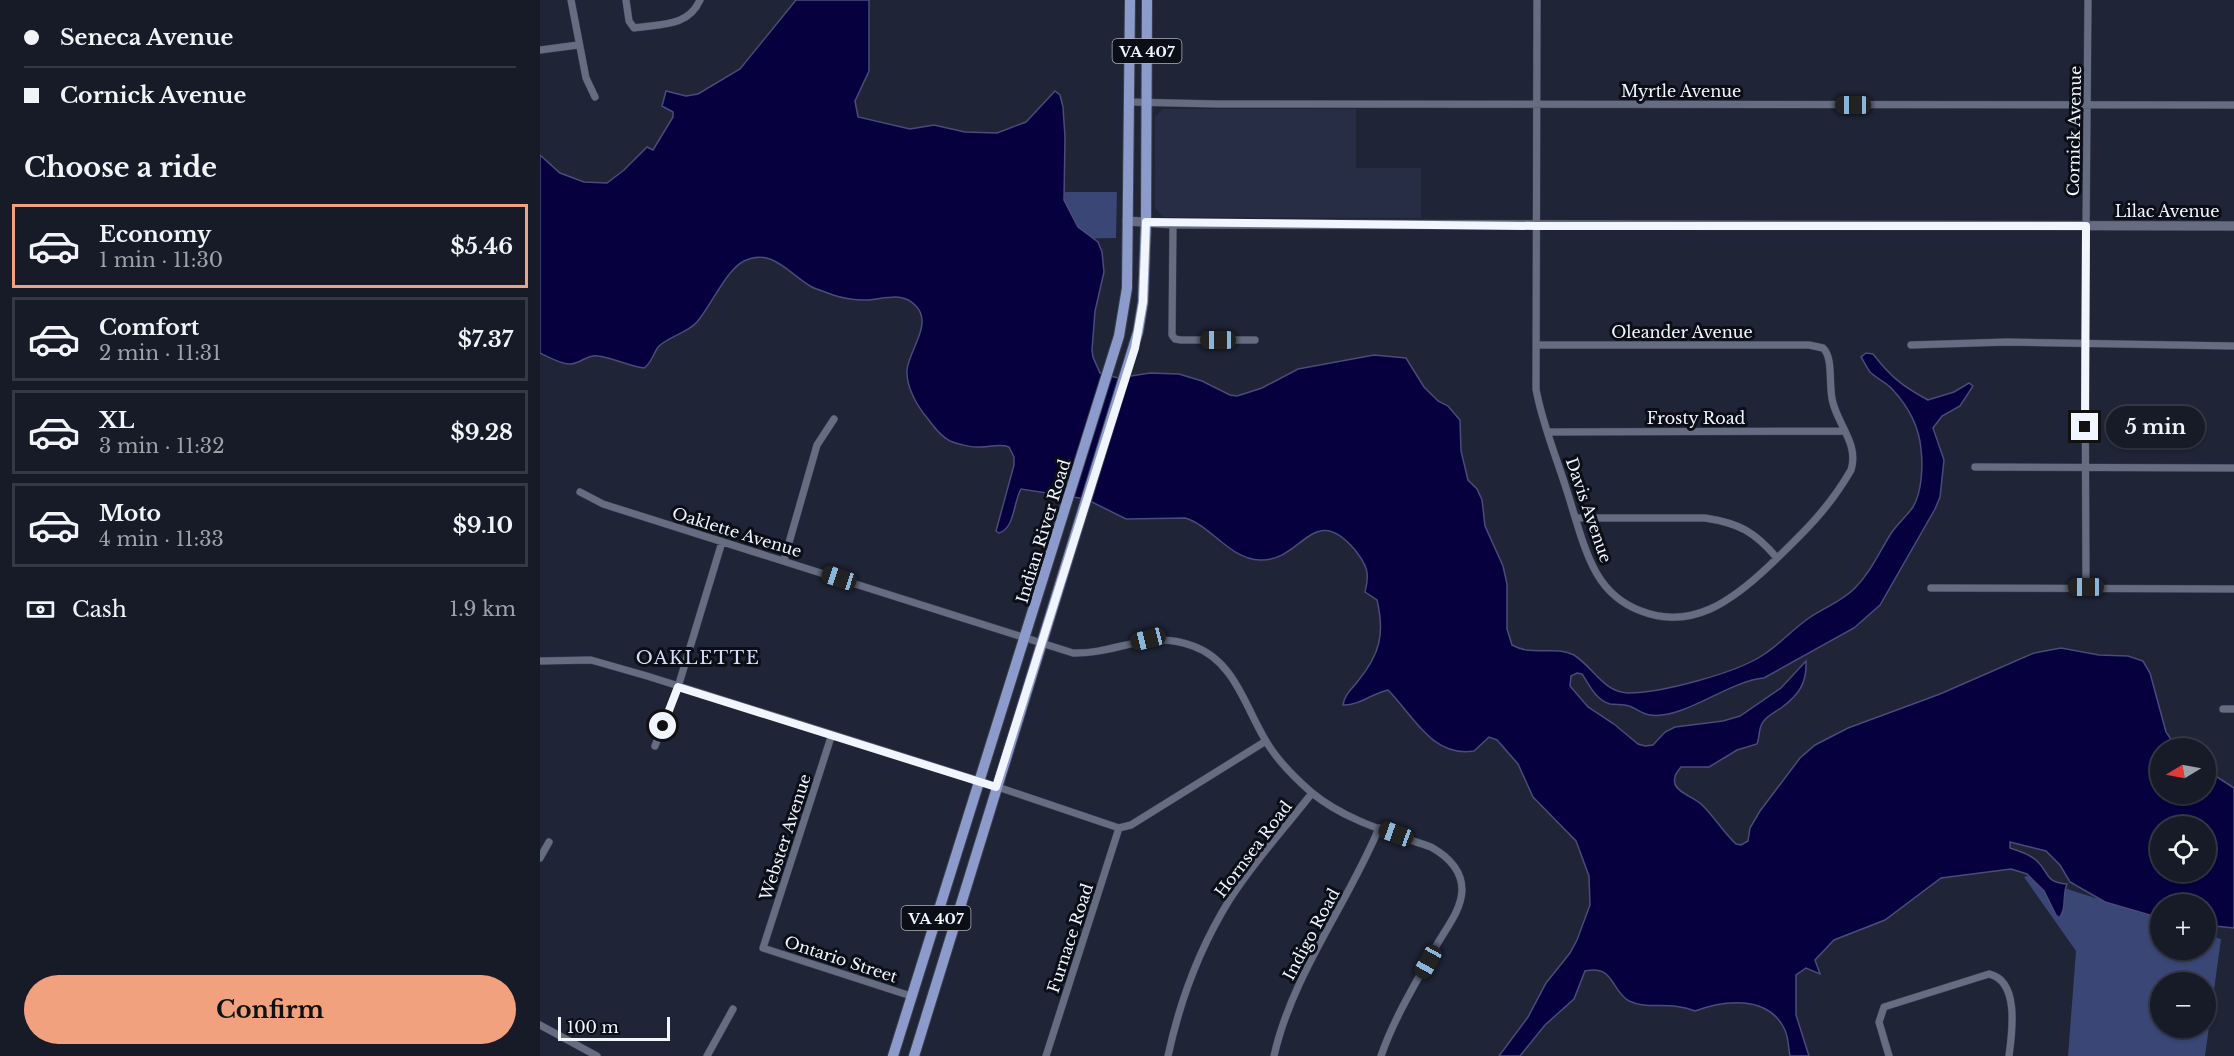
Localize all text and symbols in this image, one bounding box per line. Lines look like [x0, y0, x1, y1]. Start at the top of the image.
text: Seneca Avenue [60, 24, 234, 51]
road number: VA 407 [1112, 39, 1182, 63]
street label: Cornick Avenue [2063, 66, 2085, 196]
street label: Myrtle Avenue [1621, 81, 1741, 101]
text: Cornick Avenue [60, 82, 246, 109]
car [1835, 96, 1871, 114]
text: Choose a ride [24, 151, 217, 184]
street label: Lilac Avenue [2115, 201, 2219, 221]
icon: car [27, 219, 81, 273]
text: Economy [99, 221, 211, 248]
text: $5.46 [451, 233, 513, 260]
text: 1 min · 11:30 [99, 248, 223, 272]
icon: car [27, 312, 81, 366]
text: Comfort [99, 314, 199, 341]
street label: Oleander Avenue [1611, 322, 1753, 342]
text: $7.37 [458, 326, 513, 353]
car [1200, 331, 1236, 349]
text: 2 min · 11:31 [99, 341, 221, 365]
icon: car [27, 405, 81, 459]
callout: 5 min [2106, 406, 2205, 448]
text: XL [99, 407, 134, 434]
street label: Frosty Road [1647, 408, 1746, 428]
route end [2071, 413, 2098, 440]
text: 5 min [2125, 415, 2186, 439]
text: $9.28 [451, 419, 513, 446]
text: 3 min · 11:32 [99, 434, 224, 458]
street label: Davis Avenue [1562, 455, 1616, 565]
street label: Indian River Road [1012, 456, 1074, 605]
icon: car [27, 498, 81, 552]
text: Moto [99, 500, 161, 527]
street label: Oaklette Avenue [670, 503, 804, 561]
text: $9.10 [453, 512, 513, 539]
text: 4 min · 11:33 [99, 527, 224, 551]
car [819, 564, 859, 592]
car [2068, 578, 2104, 596]
icon: cash [24, 593, 57, 626]
text: Cash [72, 596, 127, 623]
text: 1.9 km [449, 597, 516, 621]
car [1128, 626, 1168, 652]
district label: OAKLETTE [636, 647, 760, 669]
route start [649, 712, 676, 739]
north arrow [2150, 738, 2216, 804]
map controls [2150, 738, 2216, 1038]
street label: Webster Avenue [755, 771, 815, 904]
street label: Hornsea Road [1210, 797, 1296, 901]
button: locate [2150, 816, 2216, 882]
car [1376, 819, 1416, 849]
street label: Furnace Road [1043, 881, 1097, 995]
street label: Indigo Road [1278, 885, 1344, 983]
button: + [2150, 894, 2216, 960]
road number: VA 407 [902, 906, 970, 930]
street label: Ontario Street [782, 931, 900, 987]
car [1411, 942, 1445, 982]
button: − [2150, 972, 2216, 1038]
button: Confirm [24, 975, 516, 1044]
scale bar [558, 1014, 670, 1042]
text: 100 m [567, 1017, 619, 1037]

